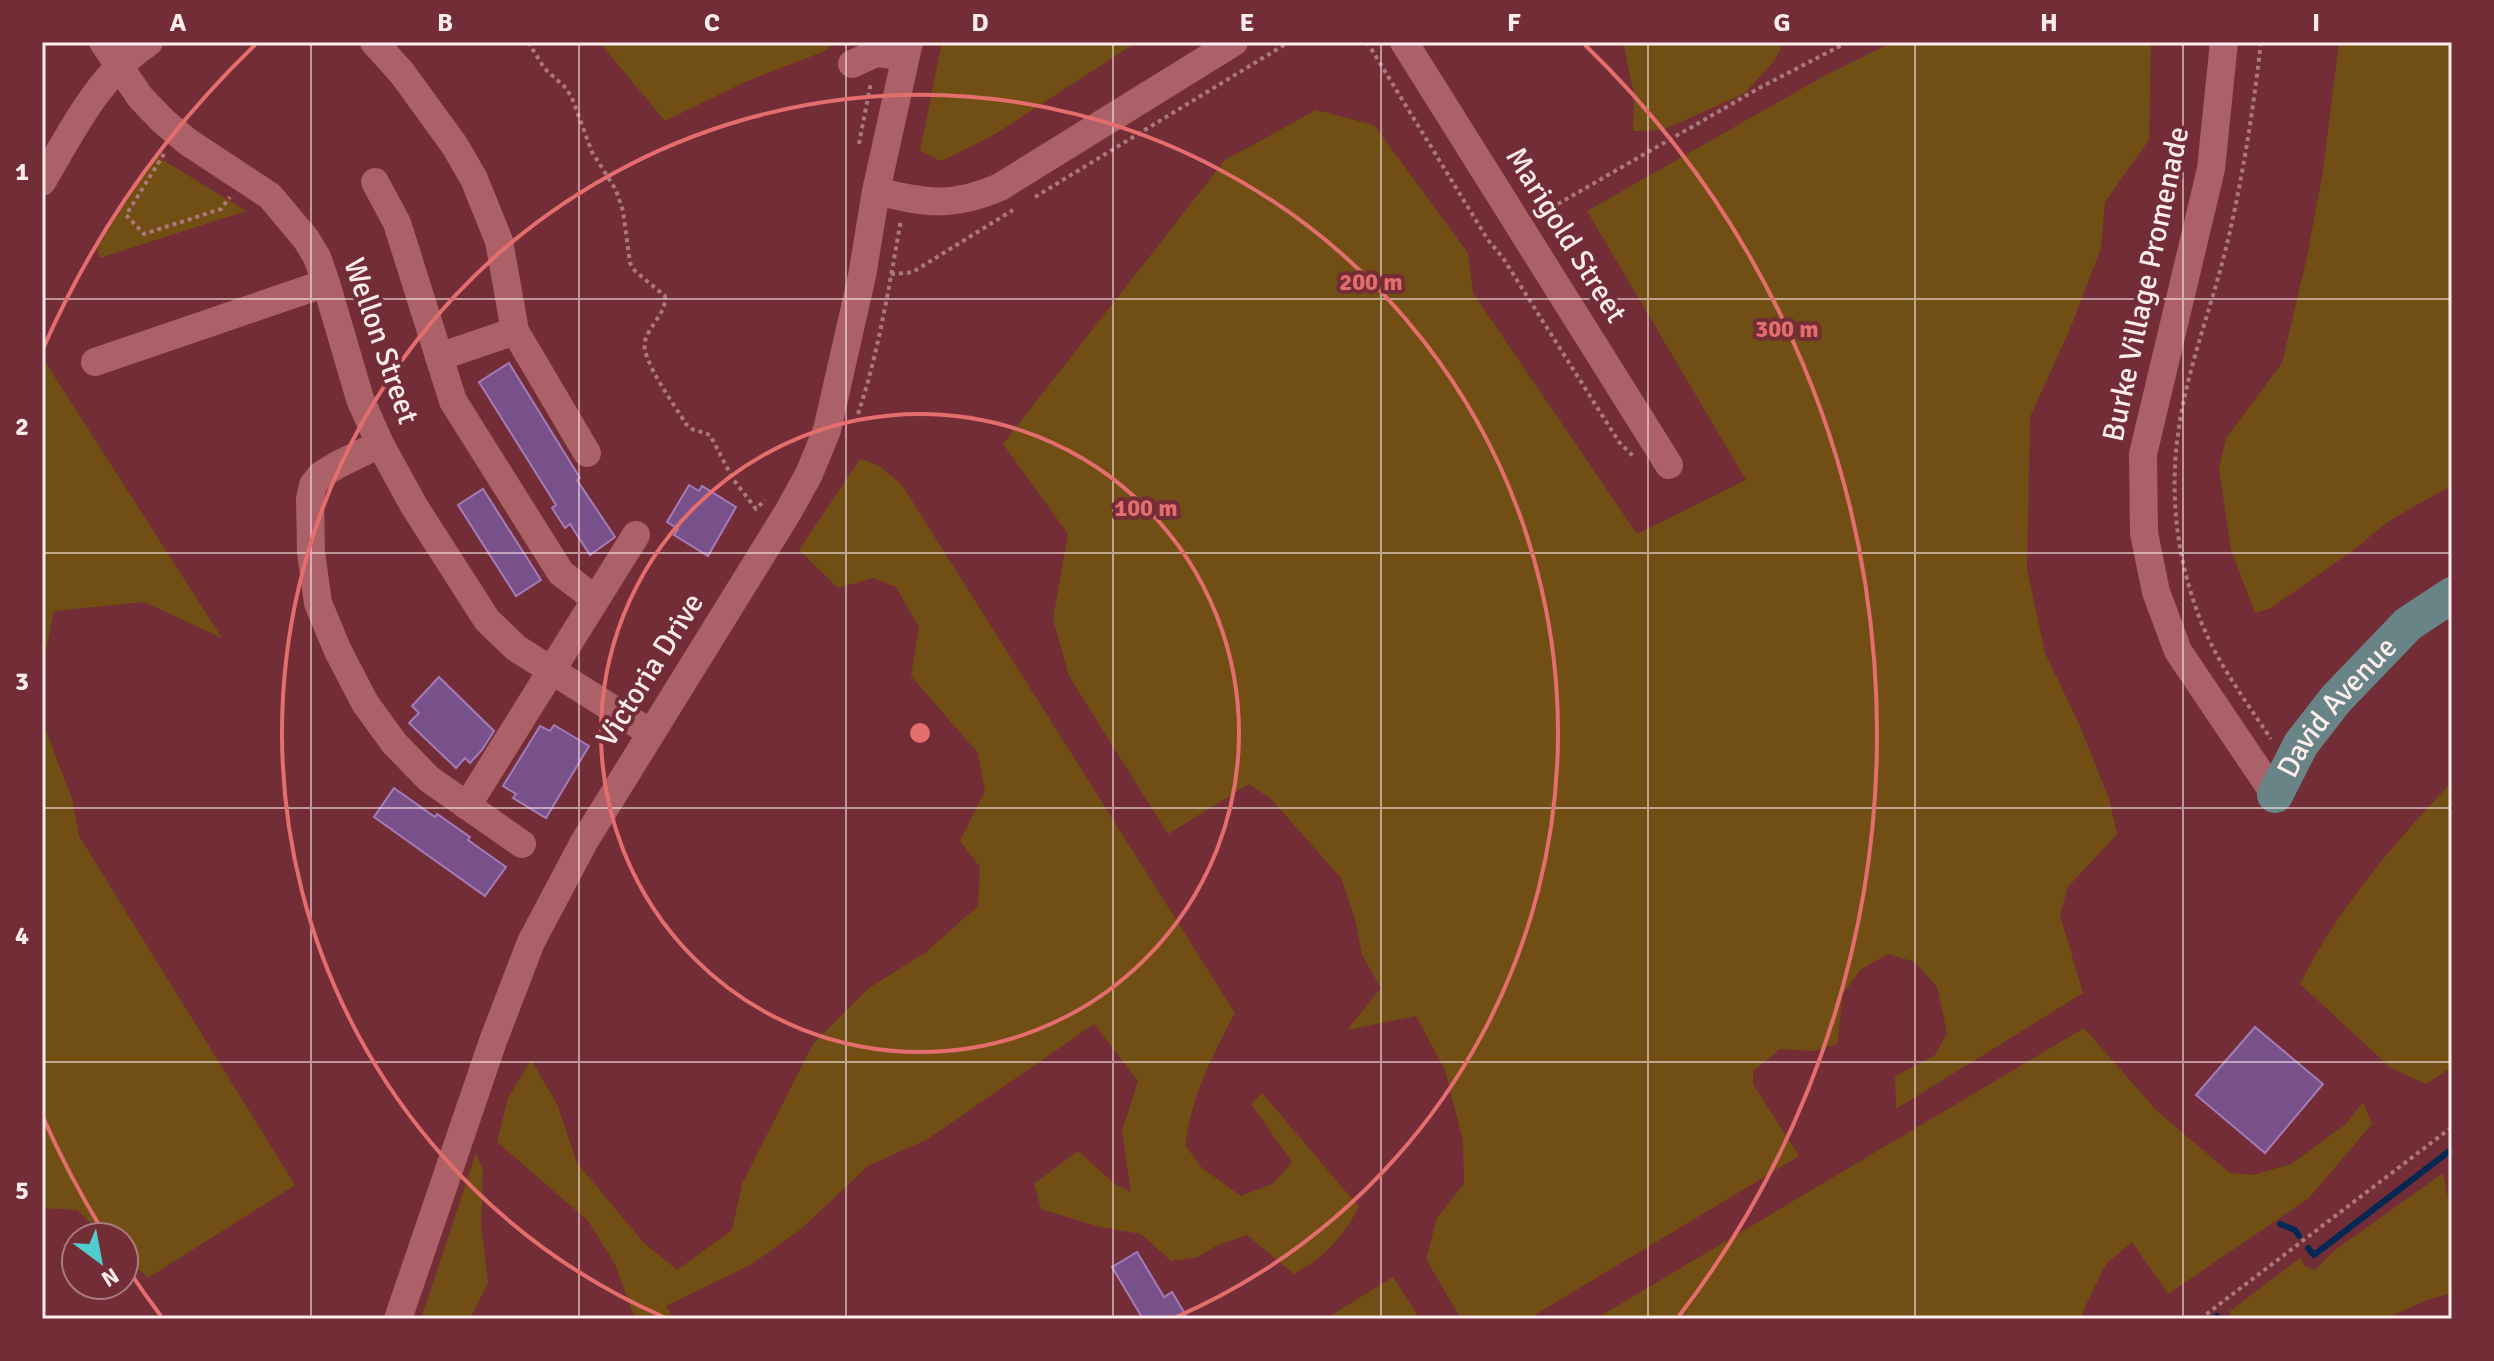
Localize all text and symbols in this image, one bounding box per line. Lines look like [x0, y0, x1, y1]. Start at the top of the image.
text: A [170, 7, 187, 39]
text: B [437, 7, 453, 39]
text: C [704, 7, 720, 39]
text: D [971, 7, 989, 39]
text: E [1240, 7, 1254, 39]
text: F [1507, 7, 1521, 39]
text: G [1773, 7, 1791, 39]
text: H [2040, 7, 2058, 39]
text: I [2312, 7, 2320, 39]
street label: Burke Village Promenade [2095, 123, 2197, 445]
street label: Marigold Street [1497, 140, 1635, 330]
text: 1 [15, 156, 29, 188]
street label: Wellon Street [335, 253, 427, 429]
text: 200 m [1339, 267, 1403, 297]
text: 300 m [1755, 314, 1819, 344]
text: 2 [15, 411, 29, 443]
text: 100 m [1114, 493, 1178, 523]
street label: Victoria Drive [588, 586, 712, 754]
street label: David Avenue [2269, 629, 2404, 784]
text: 3 [15, 666, 29, 698]
centre of rings [906, 719, 934, 747]
text: 4 [15, 920, 29, 952]
text: 5 [15, 1175, 29, 1207]
north arrow [60, 1221, 140, 1301]
text: N [97, 1262, 124, 1293]

